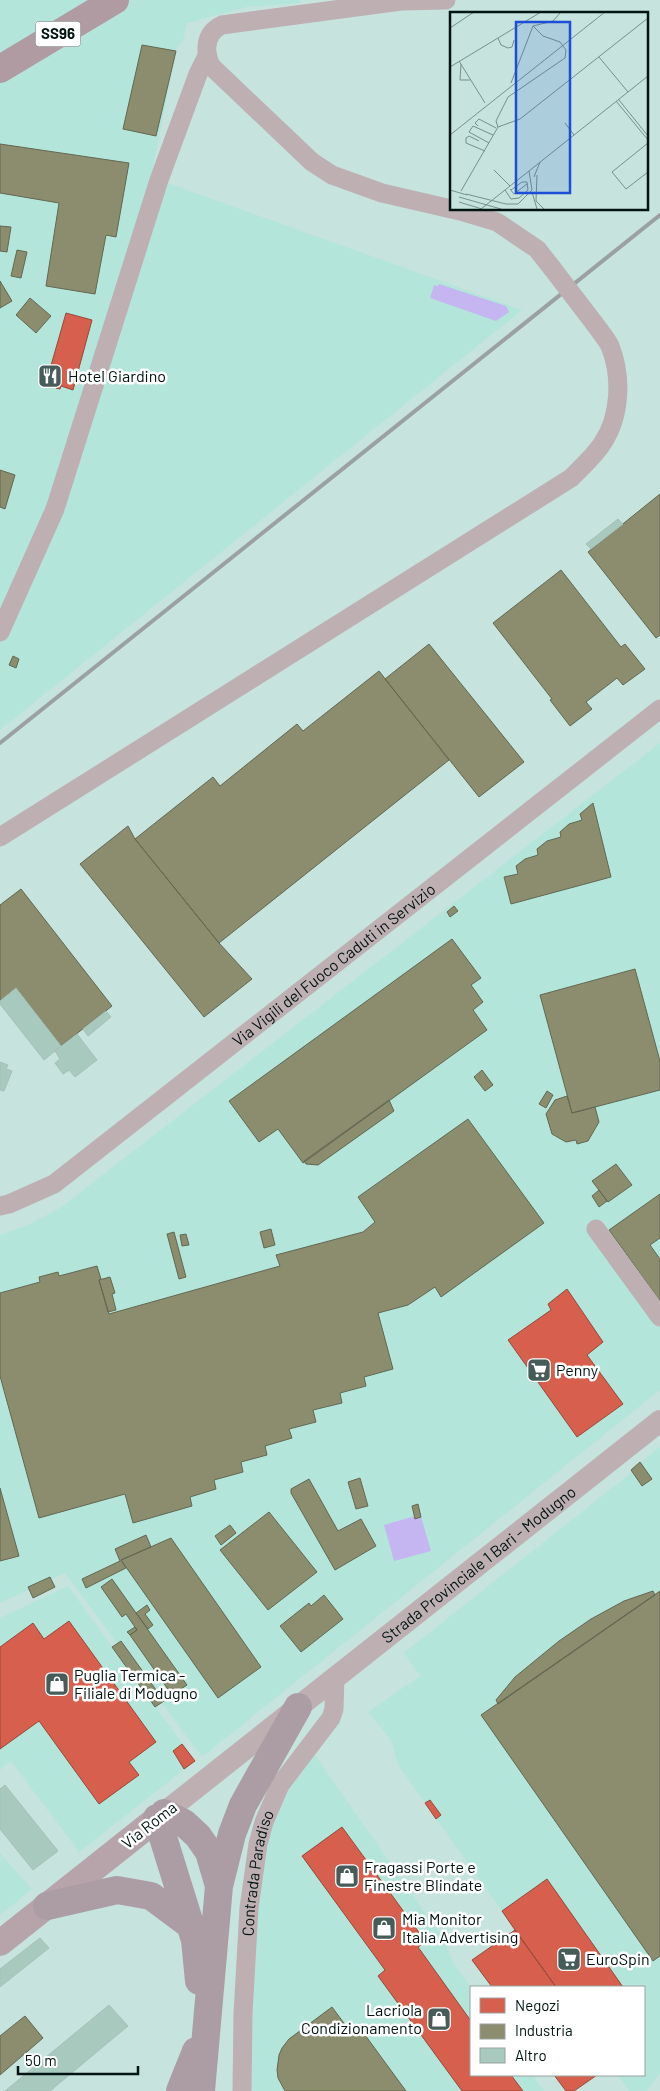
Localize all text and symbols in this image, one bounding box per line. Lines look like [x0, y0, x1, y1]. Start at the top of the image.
inset map [450, 12, 648, 210]
road number: SS96 [36, 22, 80, 46]
restaurant icon: Hotel Giardino [37, 363, 63, 389]
place label: Hotel Giardino [68, 366, 166, 385]
street label: Via Vigili del Fuoco Caduti in Servizio [228, 879, 439, 1050]
supermarket icon: Penny [526, 1357, 552, 1383]
place label: Penny [556, 1360, 599, 1379]
street label: Strada Provinciale 1 Bari - Modugno [377, 1481, 579, 1646]
place label: Puglia Termica - Filiale di Modugno [74, 1665, 198, 1702]
shop icon: Puglia Termica - Filiale di Modugno [44, 1671, 70, 1697]
street label: Via Roma [117, 1797, 180, 1852]
street label: Contrada Paradiso [237, 1807, 277, 1937]
place label: Fragassi Porte e Finestre Blindate [364, 1857, 482, 1894]
shop icon: Fragassi Porte e Finestre Blindate [334, 1863, 360, 1889]
place label: Mia Monitor Italia Advertising [402, 1909, 518, 1946]
shop icon: Mia Monitor Italia Advertising [371, 1915, 397, 1941]
supermarket icon: EuroSpin [556, 1946, 582, 1972]
place label: EuroSpin [586, 1949, 650, 1968]
legend [470, 1986, 645, 2076]
text: Negozi [515, 1996, 560, 2014]
place label: Lacriola Condizionamento [301, 2000, 422, 2037]
shop icon: Lacriola Condizionamento [426, 2006, 452, 2032]
text: Industria [515, 2021, 573, 2039]
scale bar [18, 2044, 138, 2076]
text: Altro [515, 2046, 547, 2064]
text: 50 m [25, 2051, 57, 2069]

